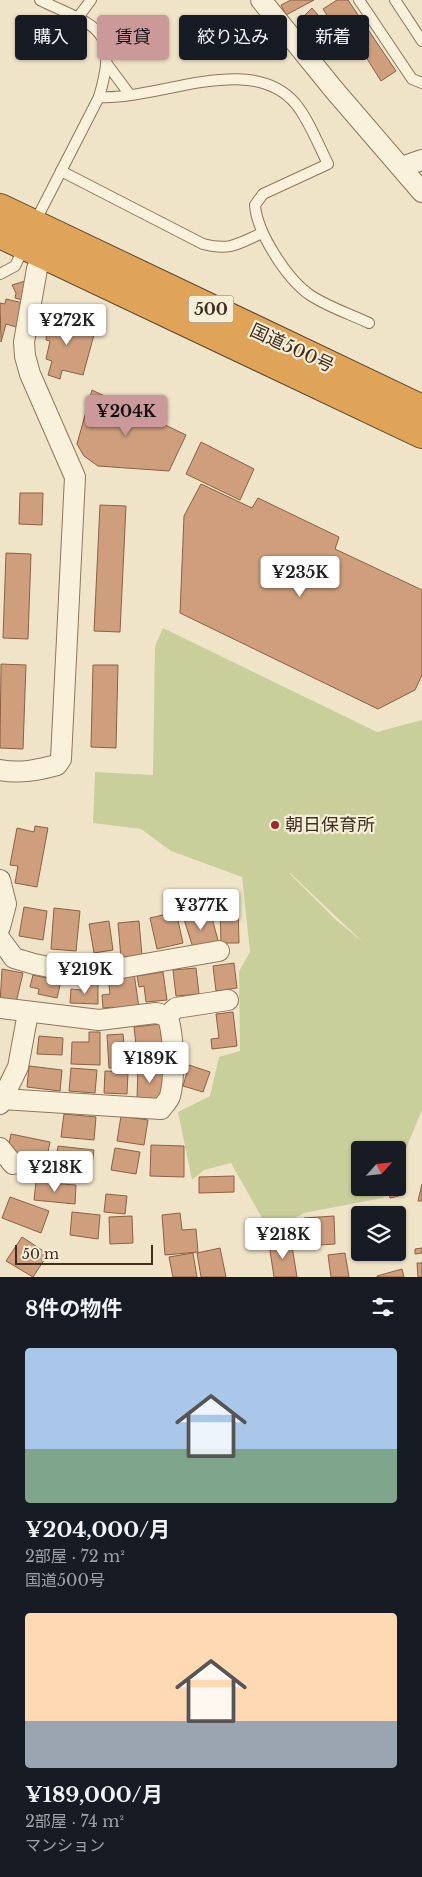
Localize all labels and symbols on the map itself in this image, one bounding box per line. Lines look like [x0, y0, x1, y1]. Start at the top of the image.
road number: 500 [188, 296, 234, 322]
pin: ¥272K [32, 304, 102, 346]
street label: 国道500号 [247, 319, 337, 377]
pin: ¥204K [91, 394, 161, 437]
pin: ¥235K [265, 556, 335, 598]
place label: 朝日保育所 [285, 814, 375, 836]
marker: 朝日保育所 [269, 819, 281, 831]
pin: ¥377K [166, 888, 236, 931]
pin: ¥219K [50, 952, 120, 995]
pin: ¥189K [115, 1042, 185, 1084]
north arrow [351, 1141, 406, 1196]
pin: ¥218K [20, 1150, 90, 1193]
pin: ¥218K [248, 1218, 318, 1260]
scale bar [15, 1242, 152, 1265]

